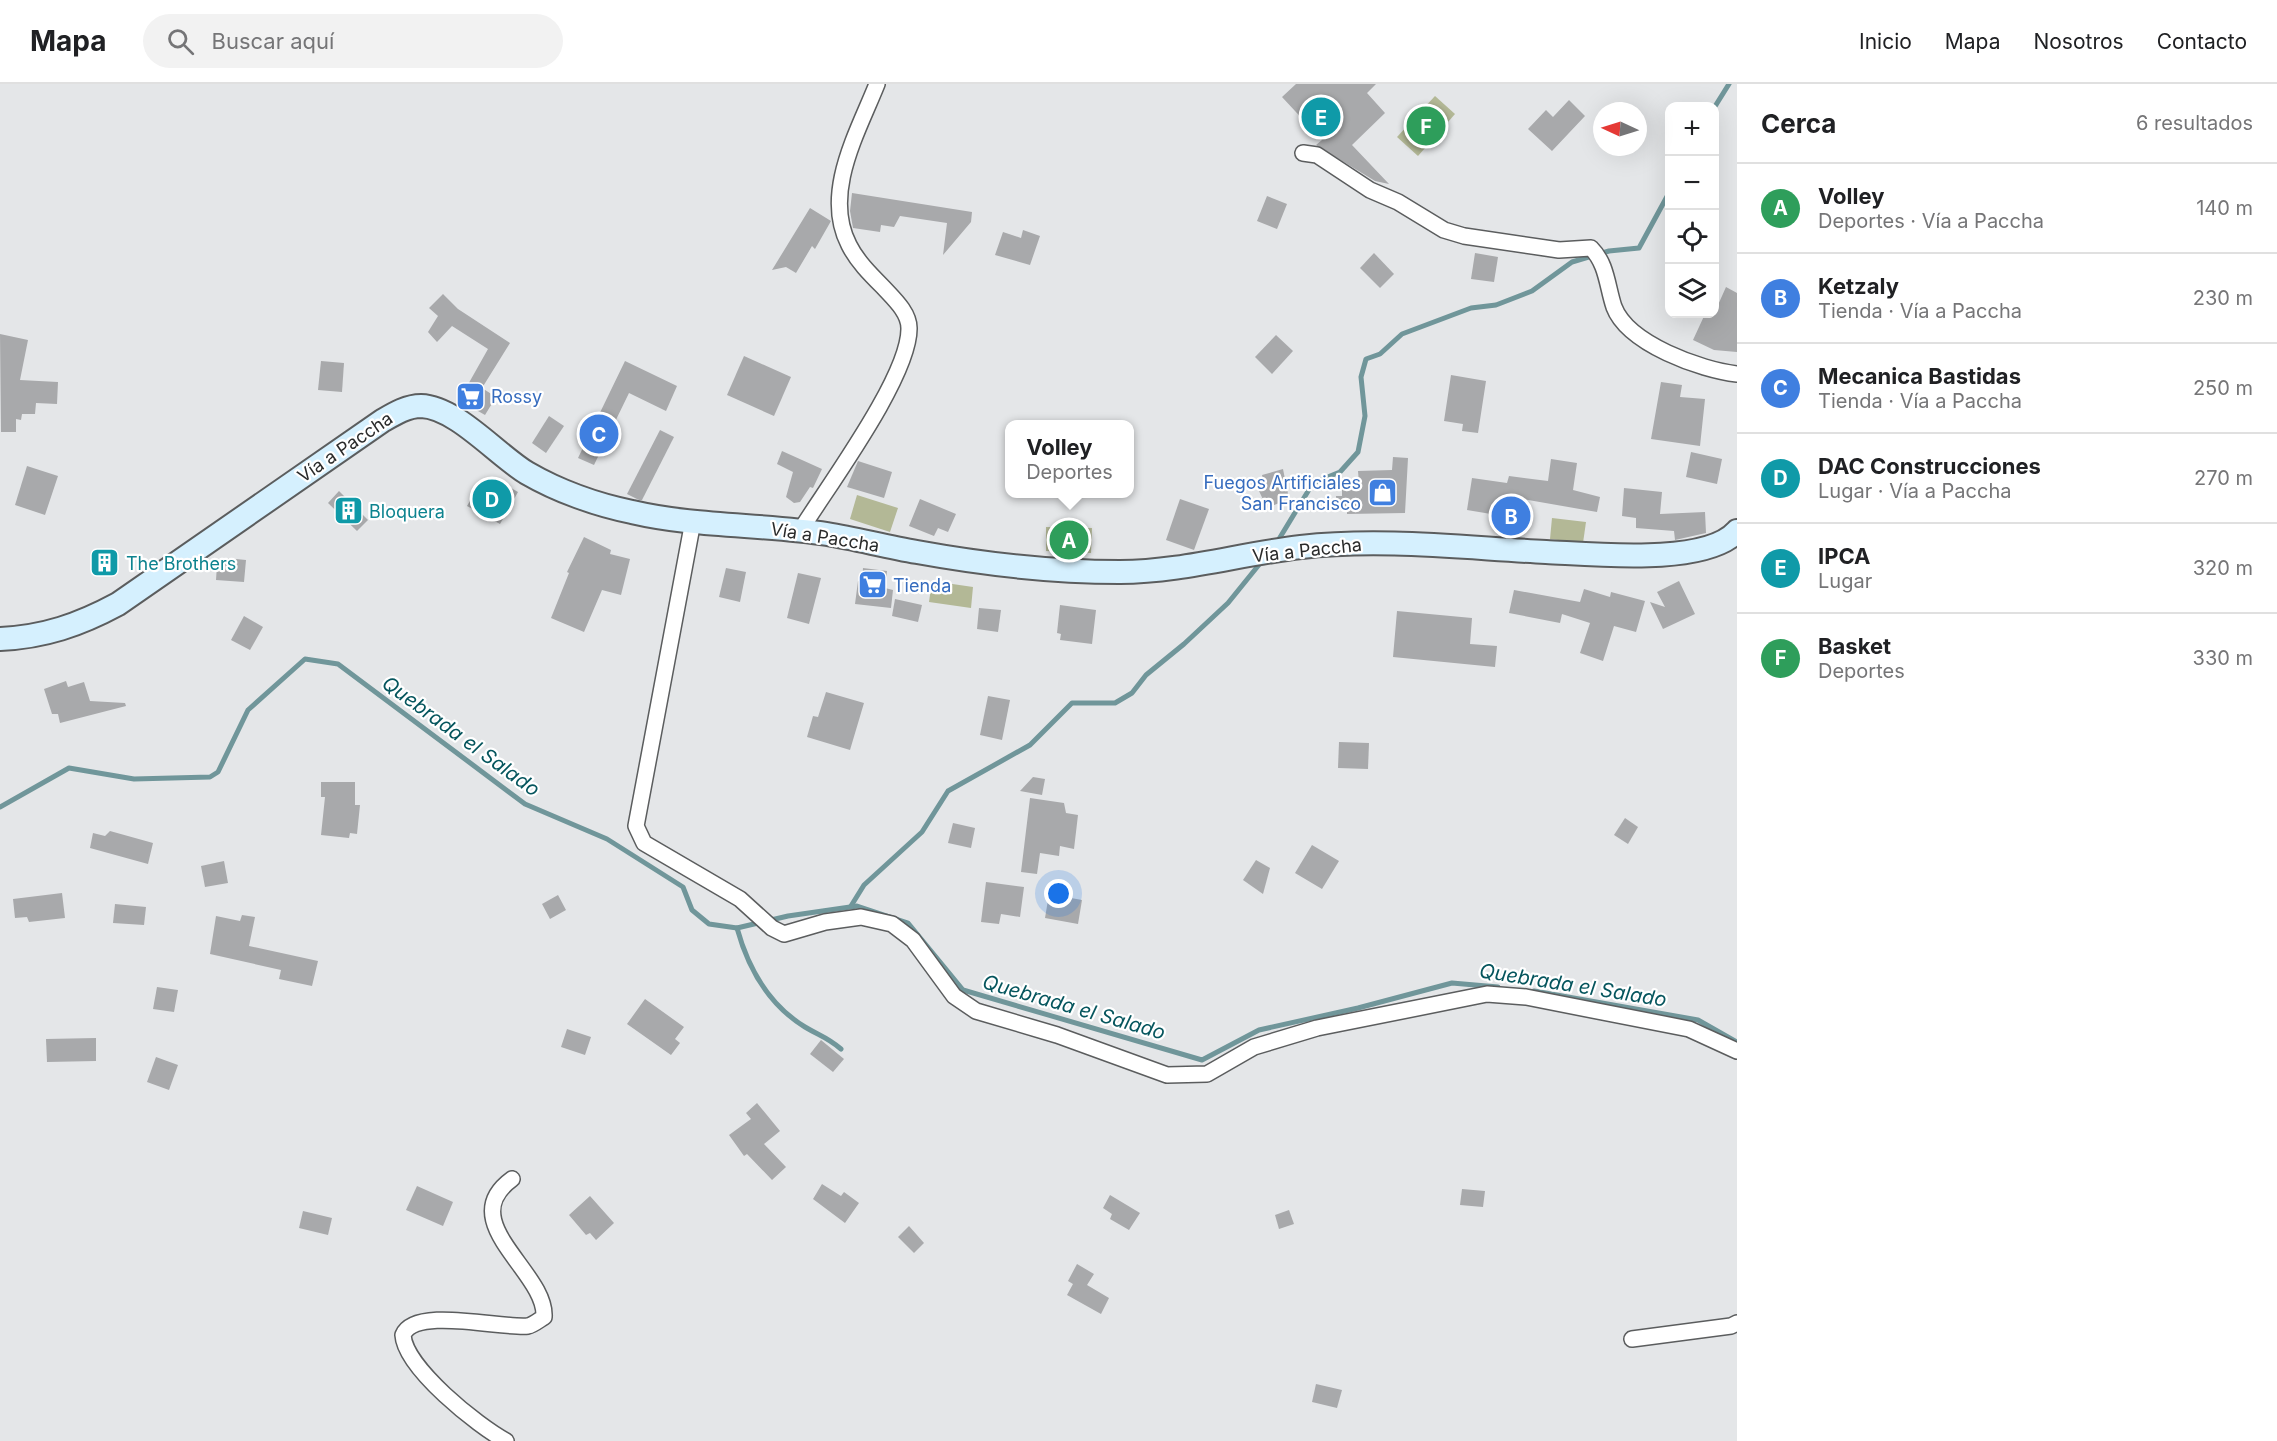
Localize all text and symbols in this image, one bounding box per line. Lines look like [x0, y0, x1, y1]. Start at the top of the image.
search box [143, 14, 563, 68]
text: Mapa [30, 24, 107, 58]
icon: search [164, 25, 197, 58]
text: Buscar aquí [212, 28, 334, 54]
text: Inicio [1859, 29, 1912, 54]
text: Mapa [1945, 29, 2000, 54]
text: Nosotros [2033, 29, 2124, 54]
text: Contacto [2157, 29, 2247, 54]
pin: E [1302, 94, 1340, 140]
north arrow [1593, 102, 1647, 156]
map controls [1665, 102, 1719, 318]
button: + [1665, 102, 1719, 156]
pin: F [1406, 104, 1446, 148]
text: Cerca [1761, 108, 1836, 139]
text: 6 resultados [2136, 111, 2253, 135]
button: − [1665, 156, 1719, 210]
text: Volley [1818, 183, 1884, 209]
text: A [1773, 196, 1788, 220]
text: 140 m [2196, 196, 2253, 220]
text: Deportes · Vía a Paccha [1818, 209, 2044, 233]
button: locate [1665, 210, 1719, 264]
button: layers [1665, 264, 1719, 318]
text: Ketzaly [1818, 273, 1899, 299]
text: B [1774, 286, 1787, 310]
text: 230 m [2193, 286, 2253, 310]
text: Tienda · Vía a Paccha [1818, 299, 2022, 323]
text: Mecanica Bastidas [1818, 363, 2021, 389]
text: C [1773, 376, 1788, 400]
text: 250 m [2193, 376, 2253, 400]
supermarket icon: Rossy [454, 380, 486, 412]
place label: Rossy [491, 386, 542, 407]
text: Tienda · Vía a Paccha [1818, 389, 2022, 413]
street label: Vía a Paccha [294, 408, 396, 486]
pin: C [580, 412, 618, 456]
popup [1005, 420, 1134, 498]
text: Volley [1026, 434, 1093, 460]
text: DAC Construcciones [1818, 453, 2041, 479]
text: Deportes [1026, 460, 1113, 484]
text: D [1773, 466, 1788, 490]
text: 270 m [2194, 466, 2253, 490]
place label: Fuegos Artificiales San Francisco [1204, 472, 1361, 514]
pin: D [472, 476, 512, 522]
shop icon: Fuegos Artificiales San Francisco [1366, 476, 1398, 508]
text: Lugar · Vía a Paccha [1818, 479, 2011, 503]
pin: B [1492, 494, 1530, 538]
building icon: Bloquera [332, 495, 364, 527]
place label: Bloquera [369, 501, 445, 522]
street label: Vía a Paccha [769, 518, 881, 556]
pin: A [1050, 518, 1088, 562]
street label: Vía a Paccha [1251, 534, 1363, 566]
text: IPCA [1818, 543, 1871, 569]
building icon: The Brothers [89, 547, 121, 579]
place label: The Brothers [126, 553, 236, 574]
text: E [1774, 556, 1787, 580]
text: 320 m [2193, 556, 2253, 580]
supermarket icon: Tienda [856, 569, 888, 601]
text: Lugar [1818, 569, 1872, 593]
place label: Tienda [893, 575, 951, 596]
text: Basket [1818, 633, 1891, 659]
text: F [1775, 646, 1786, 670]
text: 330 m [2193, 646, 2253, 670]
text: Deportes [1818, 659, 1905, 683]
water label: Quebrada el Salado [378, 671, 544, 801]
your location [1044, 879, 1073, 908]
water label: Quebrada el Salado [1478, 958, 1668, 1012]
water label: Quebrada el Salado [980, 969, 1168, 1045]

